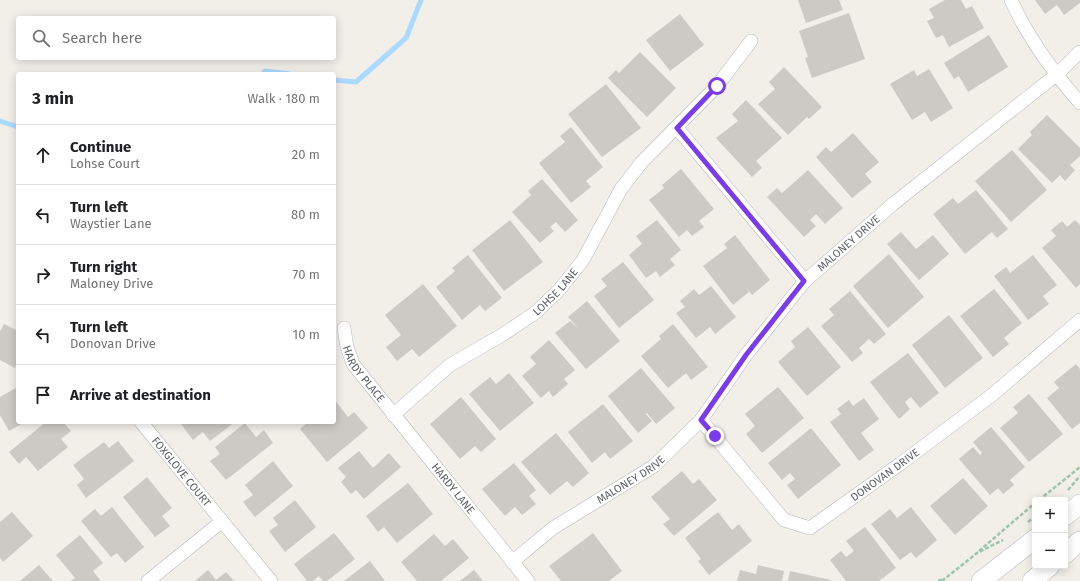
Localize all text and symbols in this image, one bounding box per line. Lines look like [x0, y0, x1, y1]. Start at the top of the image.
search box [16, 16, 336, 60]
icon: search [30, 27, 52, 49]
text: Search here [62, 29, 142, 47]
route start [708, 77, 726, 95]
text: 3 min [32, 88, 74, 109]
text: Walk · 180 m [248, 91, 320, 106]
text: Continue [70, 138, 131, 156]
icon: ahead [32, 144, 54, 166]
text: 20 m [292, 147, 320, 162]
text: Lohse Court [70, 156, 140, 171]
text: Turn left [70, 198, 128, 216]
icon: left [32, 204, 54, 226]
text: 80 m [291, 207, 320, 222]
street label: MALONEY DRIVE [815, 212, 883, 274]
text: Waystier Lane [70, 216, 152, 231]
text: Turn right [70, 258, 137, 276]
icon: right [32, 264, 54, 286]
street label: LOHSE LANE [530, 265, 581, 318]
text: 70 m [293, 267, 320, 282]
text: Maloney Drive [70, 276, 153, 291]
text: Turn left [70, 318, 128, 336]
icon: left [32, 324, 54, 346]
text: 10 m [293, 327, 320, 342]
text: Donovan Drive [70, 336, 156, 351]
street label: HARDY PLACE [340, 344, 388, 405]
icon: arrive [32, 384, 54, 406]
text: Arrive at destination [70, 386, 211, 404]
route end [706, 427, 724, 445]
street label: FOXGLOVE COURT [149, 434, 214, 509]
street label: DONOVAN DRIVE [848, 445, 922, 504]
street label: MALONEY DRIVE [594, 452, 668, 506]
street label: HARDY LANE [429, 460, 478, 516]
map controls [1032, 497, 1068, 569]
button: + [1032, 497, 1068, 533]
button: − [1032, 533, 1068, 569]

